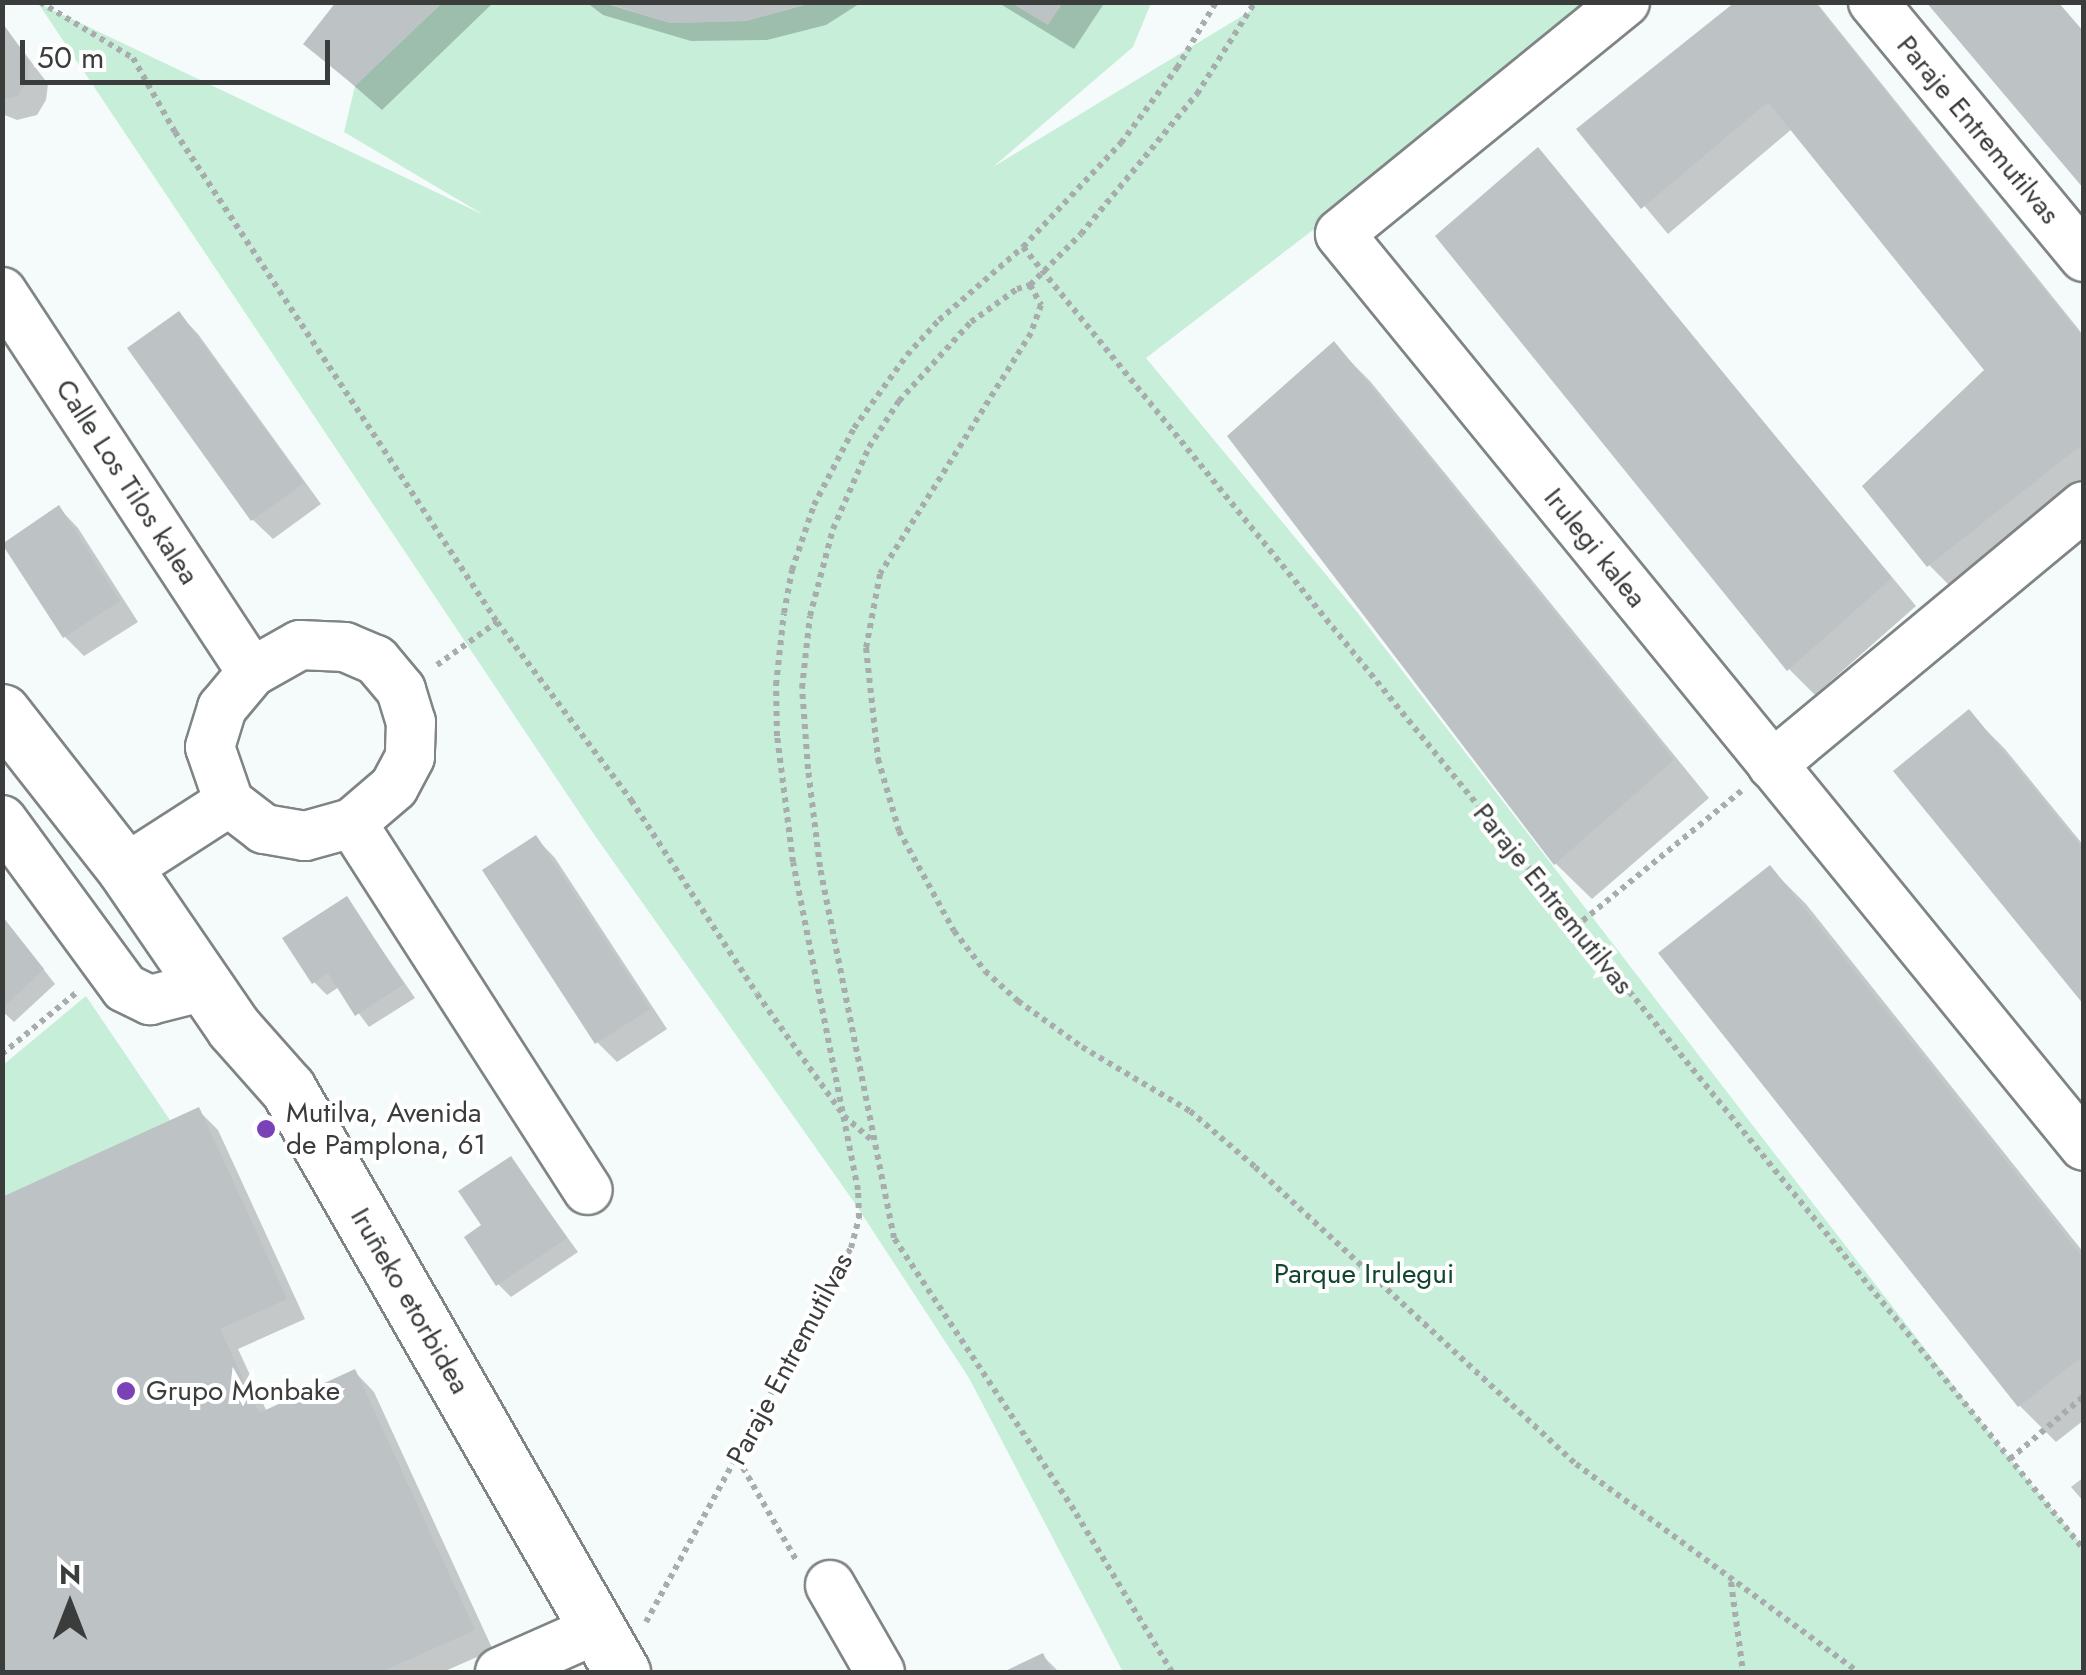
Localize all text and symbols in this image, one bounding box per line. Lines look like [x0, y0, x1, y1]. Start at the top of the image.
scale bar [25, 20, 335, 82]
street label: Paraje Entremutilvas [1889, 29, 2067, 231]
text: 50 m [37, 36, 104, 79]
street label: Calle Los Tilos kalea [48, 373, 206, 591]
street label: Irulegi kalea [1537, 482, 1653, 614]
street label: Paraje Entremutilvas [1466, 797, 1640, 1001]
place label: Mutilva, Avenida de Pamplona, 61 [286, 1096, 486, 1162]
marker: Mutilva, Avenida de Pamplona, 61 [255, 1118, 277, 1140]
street label: Iruñeko etorbidea [343, 1202, 477, 1400]
street label: Paraje Entremutilvas [720, 1247, 860, 1471]
park label: Parque Irulegui [1274, 1257, 1454, 1291]
place label: Grupo Monbake [146, 1374, 340, 1408]
marker: Grupo Monbake [115, 1380, 137, 1402]
text: N [59, 1554, 81, 1595]
north arrow [20, 1555, 120, 1655]

